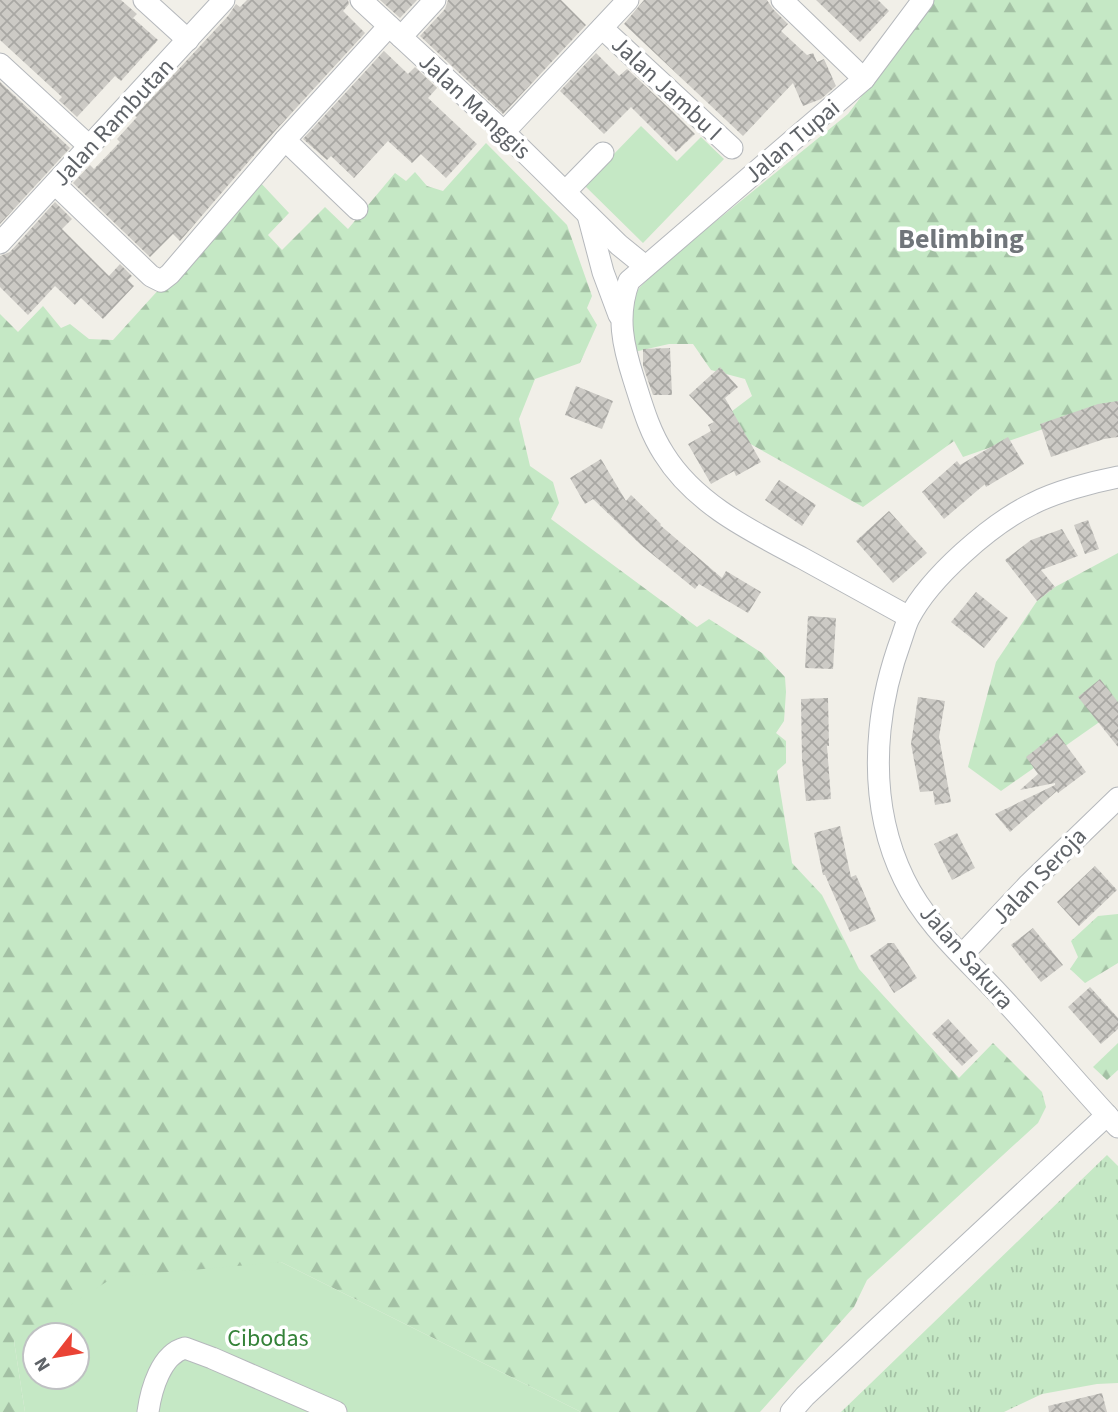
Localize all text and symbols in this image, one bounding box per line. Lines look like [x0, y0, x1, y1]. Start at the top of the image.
street label: Jalan Jambu I [603, 28, 730, 149]
street label: Jalan Manggis [411, 45, 539, 168]
street label: Jalan Rambutan [44, 50, 182, 194]
street label: Jalan Tupai [737, 91, 848, 192]
district label: Belimbing [898, 219, 1024, 259]
street label: Jalan Seroja [984, 820, 1095, 933]
street label: Jalan Sakura [911, 897, 1022, 1018]
north arrow [21, 1321, 91, 1391]
park label: Cibodas [227, 1321, 309, 1356]
text: N [28, 1352, 58, 1376]

